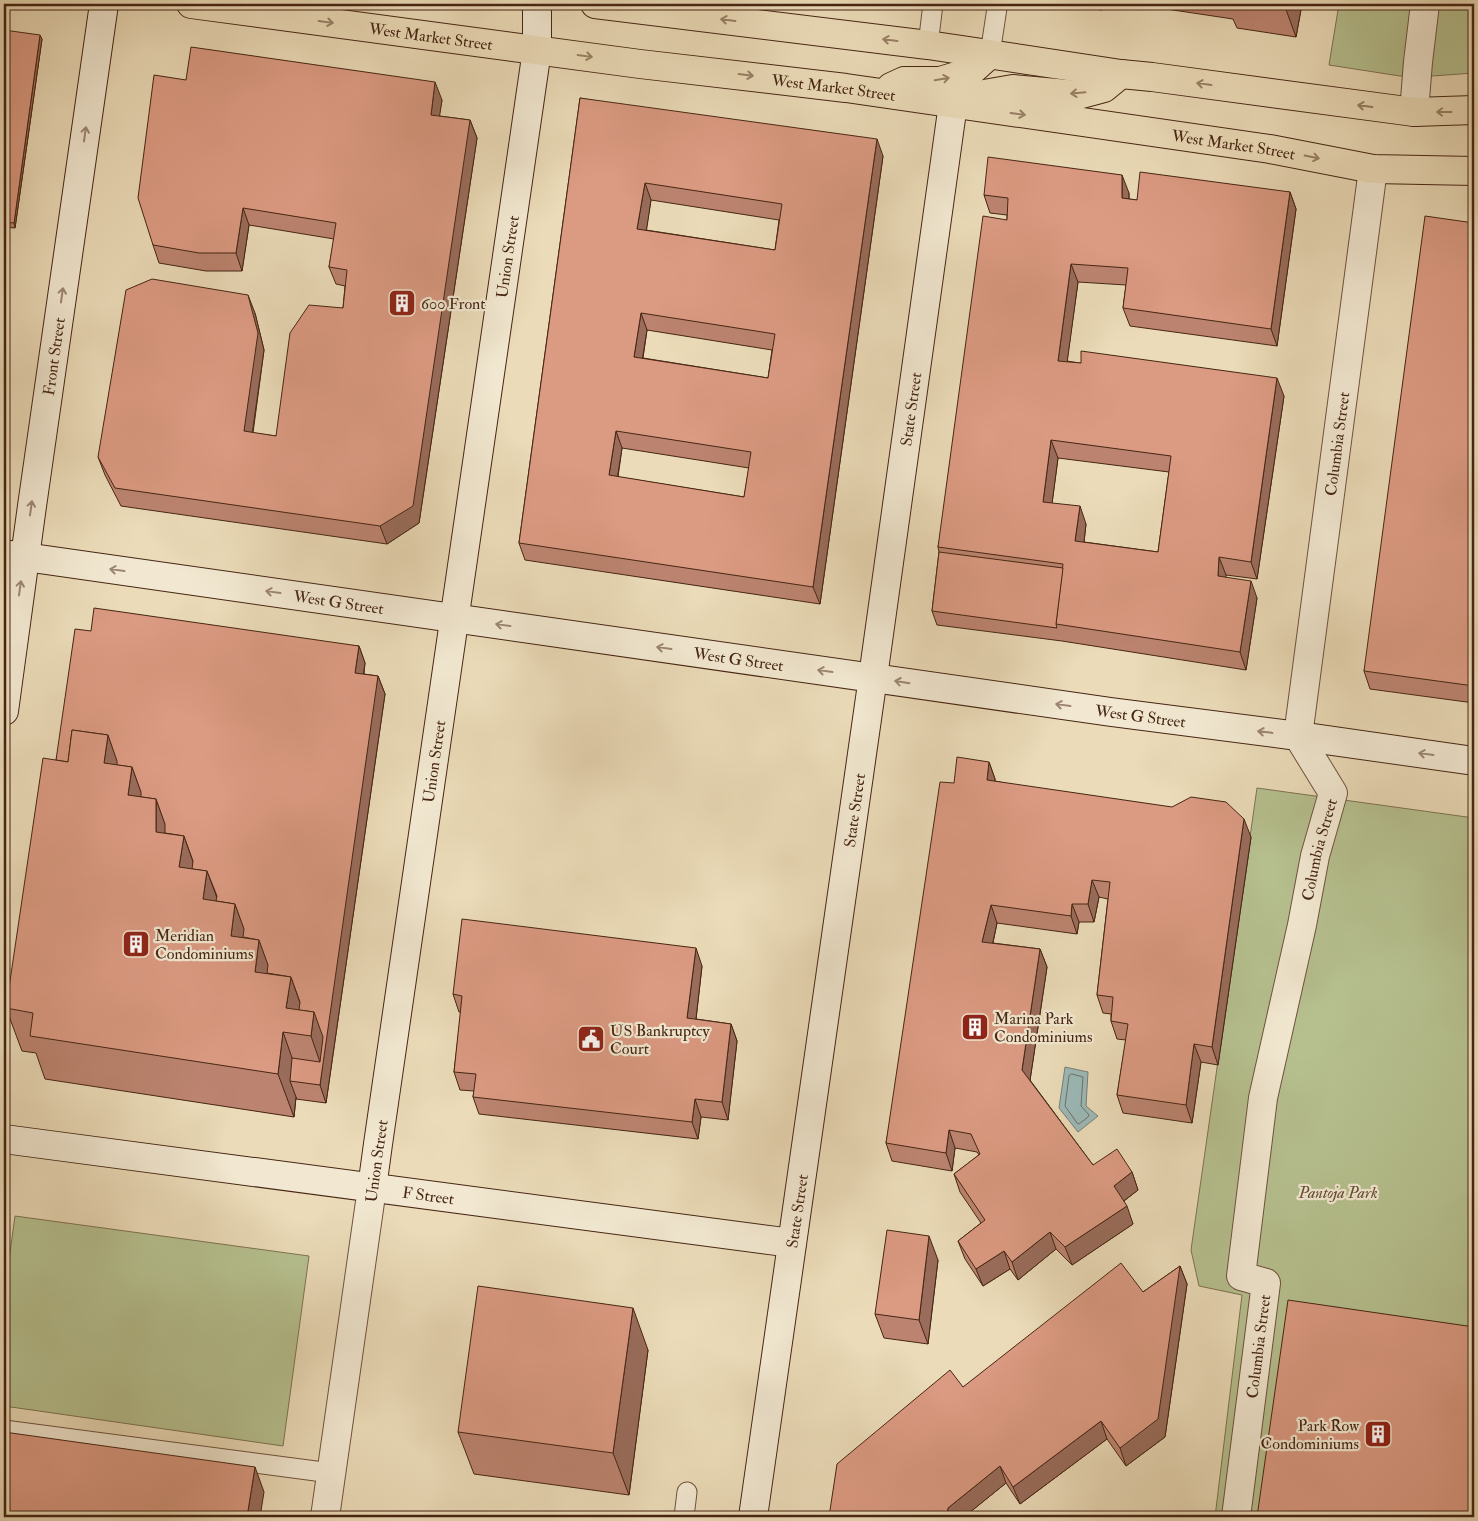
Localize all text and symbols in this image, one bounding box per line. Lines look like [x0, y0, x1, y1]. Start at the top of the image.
one-way arrow [721, 15, 737, 25]
one-way arrow [318, 17, 334, 27]
street label: West Market Street [367, 19, 494, 55]
one-way arrow [882, 35, 898, 45]
one-way arrow [577, 52, 593, 62]
one-way arrow [738, 70, 754, 80]
street label: West Market Street [769, 70, 897, 106]
one-way arrow [933, 74, 949, 84]
one-way arrow [1197, 79, 1213, 89]
one-way arrow [1070, 89, 1086, 98]
one-way arrow [1358, 100, 1374, 110]
one-way arrow [1436, 107, 1452, 117]
one-way arrow [1010, 109, 1026, 119]
street label: West Market Street [1169, 126, 1297, 165]
one-way arrow [80, 127, 90, 143]
one-way arrow [1304, 153, 1320, 163]
street label: Union Street [492, 214, 524, 300]
one-way arrow [57, 288, 67, 304]
building icon: 600 Front [387, 288, 417, 318]
place label: 600 Front [421, 294, 485, 314]
street label: Front Street [39, 316, 70, 397]
street label: State Street [896, 371, 926, 448]
street label: Columbia Street [1321, 391, 1354, 497]
one-way arrow [26, 500, 36, 516]
one-way arrow [110, 564, 126, 574]
one-way arrow [15, 581, 25, 597]
street label: West G Street [291, 586, 385, 619]
one-way arrow [265, 587, 281, 597]
one-way arrow [496, 619, 512, 629]
one-way arrow [656, 643, 672, 653]
street label: West G Street [691, 643, 785, 676]
one-way arrow [817, 666, 833, 676]
one-way arrow [894, 676, 910, 686]
one-way arrow [1055, 700, 1071, 710]
street label: West G Street [1093, 701, 1187, 732]
street label: Union Street [419, 719, 450, 804]
one-way arrow [1257, 726, 1273, 736]
one-way arrow [1418, 749, 1434, 759]
street label: State Street [840, 772, 870, 849]
street label: Columbia Street [1298, 796, 1342, 902]
place label: Meridian Condominiums [155, 926, 254, 964]
building icon: Meridian Condominiums [121, 929, 151, 959]
place label: Marina Park Condominiums [994, 1009, 1093, 1047]
building icon: Marina Park Condominiums [960, 1012, 990, 1042]
place label: US Bankruptcy Court [610, 1021, 711, 1059]
public building icon: US Bankruptcy Court [576, 1024, 606, 1054]
street label: Union Street [361, 1118, 393, 1204]
street label: State Street [783, 1173, 813, 1250]
street label: F Street [401, 1183, 455, 1209]
park label: Pantoja Park [1297, 1183, 1378, 1203]
street label: Columbia Street [1242, 1293, 1275, 1400]
place label: Park Row Condominiums [1261, 1416, 1360, 1454]
building icon: Park Row Condominiums [1363, 1419, 1393, 1449]

